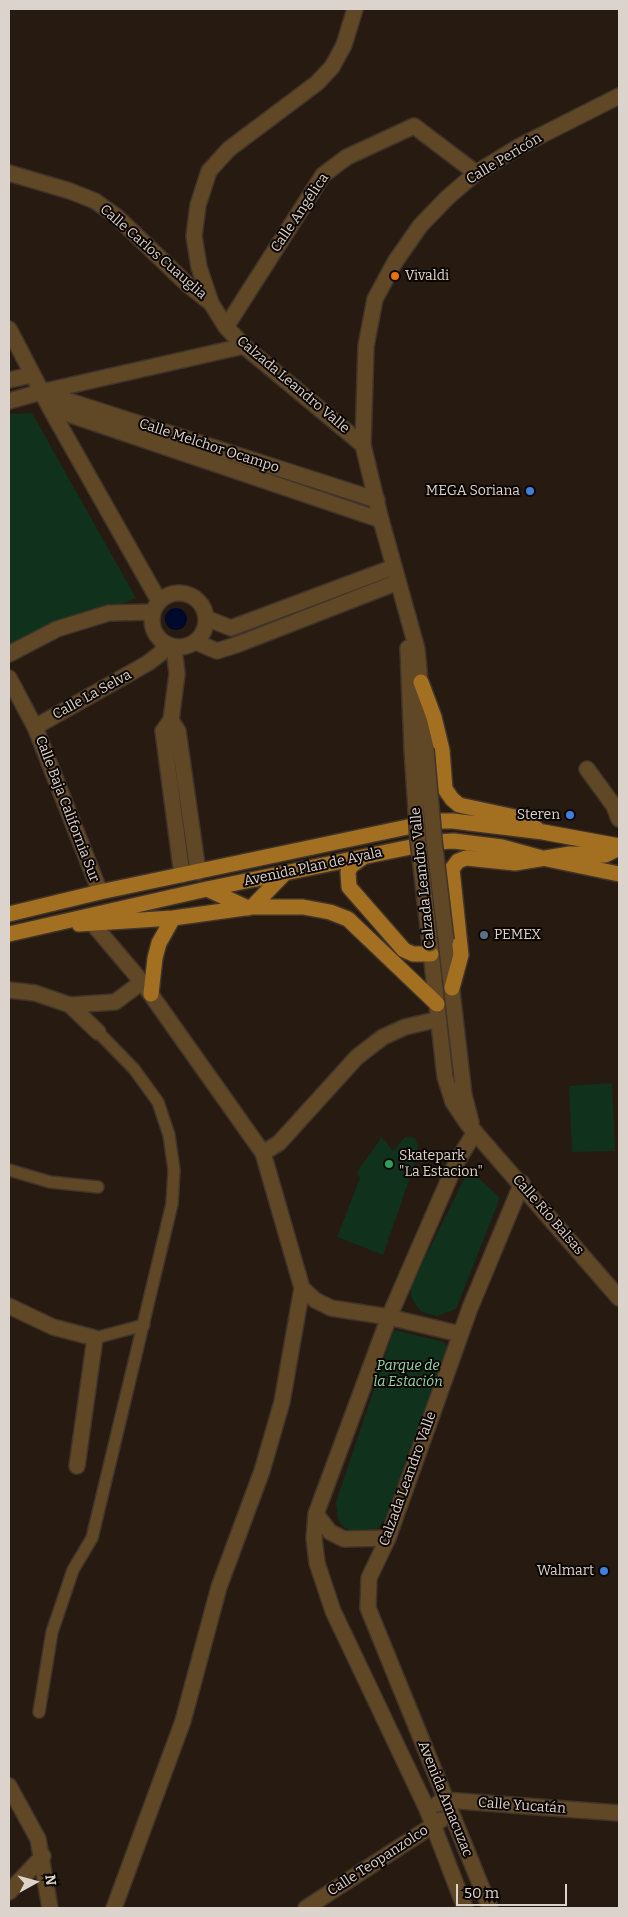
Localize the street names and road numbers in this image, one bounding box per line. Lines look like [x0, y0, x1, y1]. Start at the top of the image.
street label: Calle Pericón [463, 130, 545, 188]
street label: Calle Angélica [267, 170, 333, 256]
street label: Calle Carlos Cuauglia [96, 201, 210, 303]
street label: Calzada Leandro Valle [233, 333, 353, 437]
street label: Calle Melchor Ocampo [137, 415, 281, 477]
street label: Calle La Selva [50, 666, 134, 724]
street label: Calle Baja California Sur [31, 734, 103, 884]
street label: Calzada Leandro Valle [407, 806, 439, 950]
street label: Avenida Plan de Ayala [242, 844, 384, 890]
street label: Calle Río Balsas [509, 1172, 587, 1258]
street label: Calzada Leandro Valle [376, 1409, 440, 1549]
street label: Avenida Amacuzac [414, 1739, 476, 1859]
street label: Calle Yucatán [478, 1795, 566, 1817]
street label: Calle Teopanzolco [324, 1822, 432, 1900]

